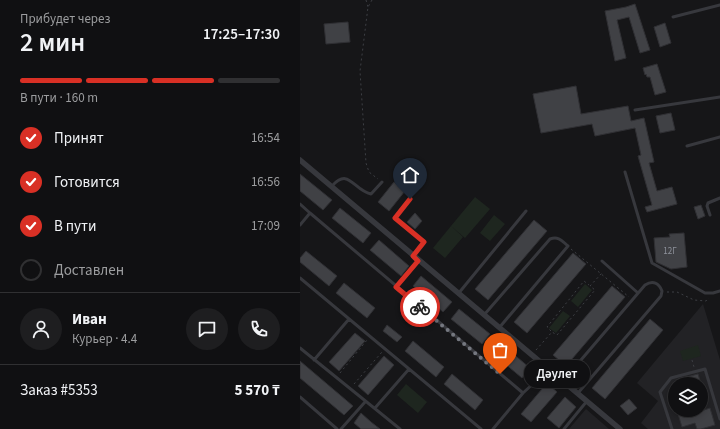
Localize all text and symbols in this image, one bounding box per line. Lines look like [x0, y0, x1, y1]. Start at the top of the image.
text: Прибудет через [20, 10, 110, 28]
text: 2 мин [20, 24, 85, 61]
text: 17:25–17:30 [203, 24, 280, 45]
text: В пути · 160 m [20, 89, 98, 107]
icon: check [20, 127, 42, 149]
text: Принят [54, 128, 104, 149]
text: 16:54 [251, 129, 280, 147]
pin [393, 158, 427, 199]
icon: home [399, 164, 421, 186]
icon: check [20, 171, 42, 193]
text: Готовится [54, 172, 120, 193]
text: 16:56 [251, 173, 280, 191]
icon: check [20, 215, 42, 237]
text: В пути [54, 216, 97, 237]
text: 17:09 [251, 217, 280, 235]
house number: 12Г [663, 245, 677, 258]
text: Доставлен [54, 260, 124, 281]
courier [400, 287, 440, 327]
icon: bike [409, 296, 431, 318]
button: person [20, 308, 62, 350]
button: chat [186, 308, 228, 350]
button: phone [238, 308, 280, 350]
text: Иван [72, 309, 107, 330]
text: Курьер · 4.4 [72, 330, 137, 348]
pin [483, 333, 517, 374]
icon: bag [489, 339, 511, 361]
callout: Дәулет [524, 360, 590, 388]
text: Дәулет [536, 365, 578, 383]
map controls [668, 377, 708, 417]
button: layers [668, 377, 708, 417]
text: Заказ #5353 [20, 380, 98, 401]
text: 5 570 ₸ [234, 380, 280, 401]

